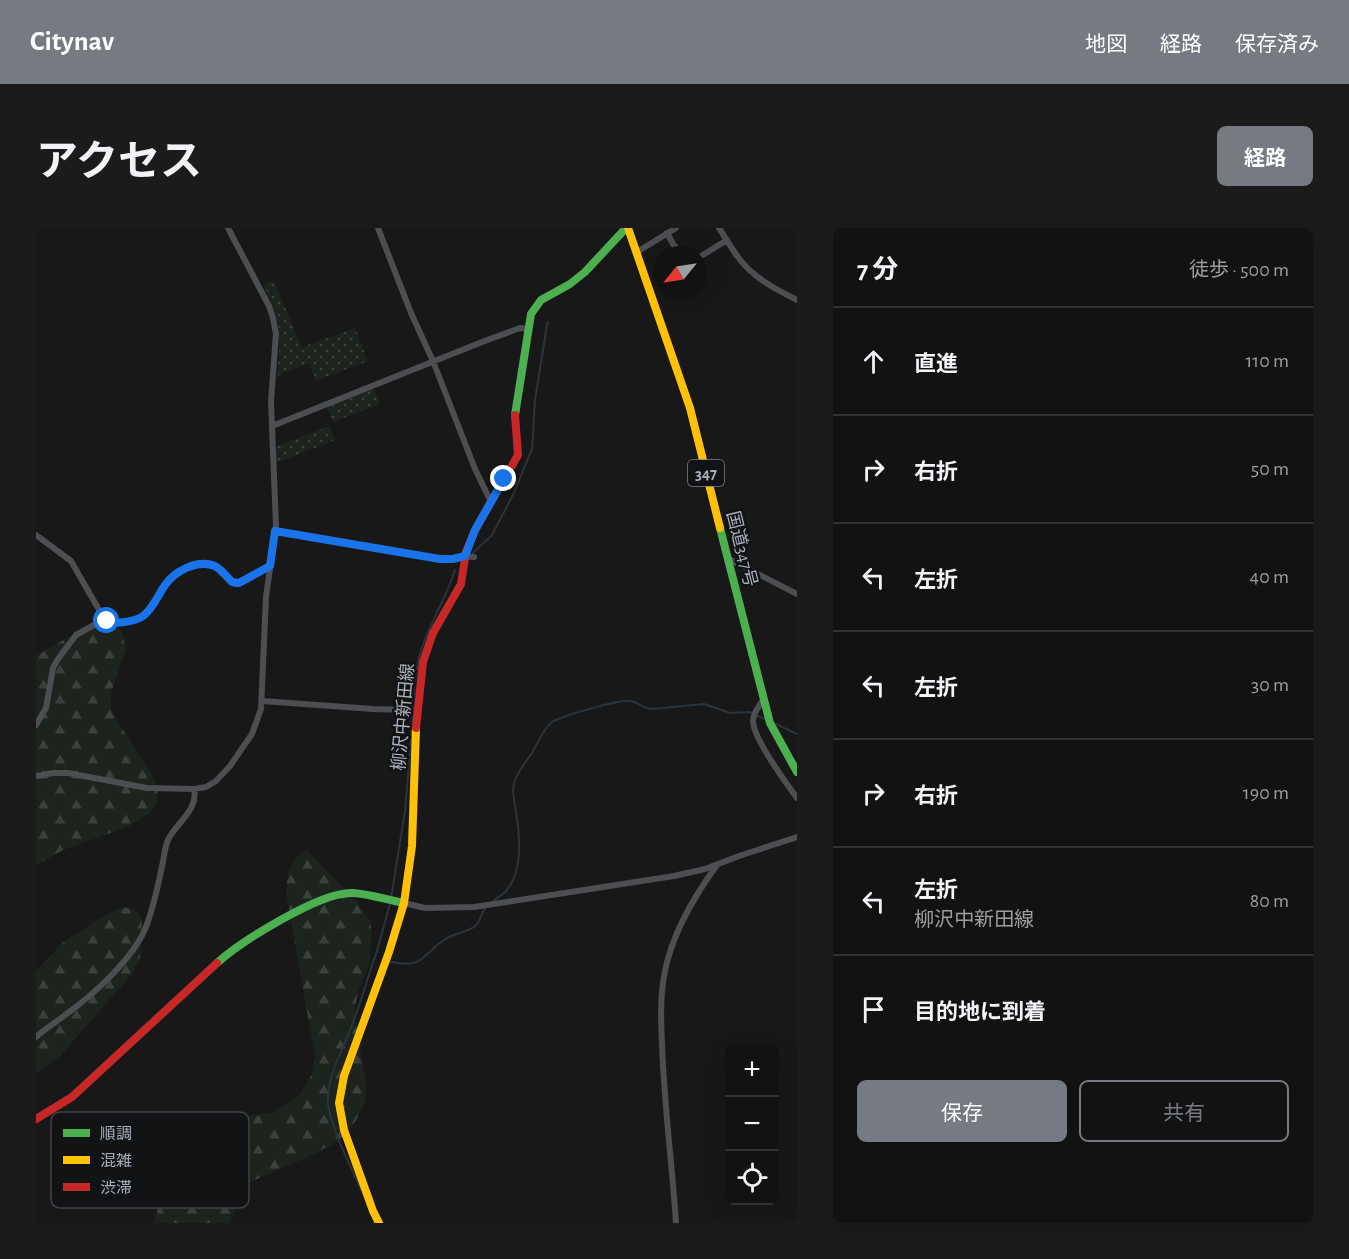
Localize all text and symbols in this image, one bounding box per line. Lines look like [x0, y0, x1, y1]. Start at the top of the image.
text: Citynav [30, 28, 114, 56]
text: 地図 [1085, 34, 1127, 55]
text: 経路 [1160, 34, 1202, 55]
text: 保存済み [1235, 34, 1319, 55]
button: 経路 [1217, 126, 1313, 186]
text: アクセス [36, 141, 202, 183]
north arrow [653, 246, 707, 300]
text: 7 分 [857, 257, 898, 283]
text: 徒歩 · 500 m [1189, 260, 1289, 280]
icon: ahead [857, 345, 890, 378]
text: 110 m [1245, 351, 1289, 371]
text: 直進 [914, 353, 958, 375]
icon: right [857, 453, 890, 486]
text: 50 m [1251, 459, 1289, 479]
road number: 347 [688, 460, 724, 486]
text: 右折 [914, 461, 958, 483]
route end [490, 465, 516, 491]
street label: 国道347号 [723, 509, 761, 589]
icon: left [857, 561, 890, 594]
text: 40 m [1250, 567, 1289, 587]
text: 左折 [914, 569, 958, 591]
route start [93, 607, 119, 633]
street label: 柳沢中新田線 [388, 662, 418, 772]
icon: left [857, 669, 890, 702]
text: 30 m [1251, 675, 1289, 695]
text: 左折 [914, 677, 958, 699]
icon: right [857, 777, 890, 810]
text: 190 m [1243, 783, 1289, 803]
text: 右折 [914, 785, 958, 807]
text: 左折 [914, 879, 958, 901]
icon: left [857, 885, 890, 918]
text: 80 m [1250, 891, 1289, 911]
text: 柳沢中新田線 [914, 910, 1034, 930]
icon: arrive [857, 993, 890, 1026]
text: 目的地に到着 [914, 1001, 1046, 1023]
map controls [725, 1043, 779, 1205]
button: + [725, 1043, 779, 1097]
button: 保存 [857, 1080, 1067, 1142]
button: 共有 [1079, 1080, 1289, 1142]
button: − [725, 1097, 779, 1151]
legend [51, 1112, 249, 1208]
text: 順調 [100, 1126, 132, 1142]
button: locate [725, 1151, 779, 1205]
text: 混雑 [100, 1152, 132, 1169]
text: 渋滞 [100, 1180, 132, 1196]

